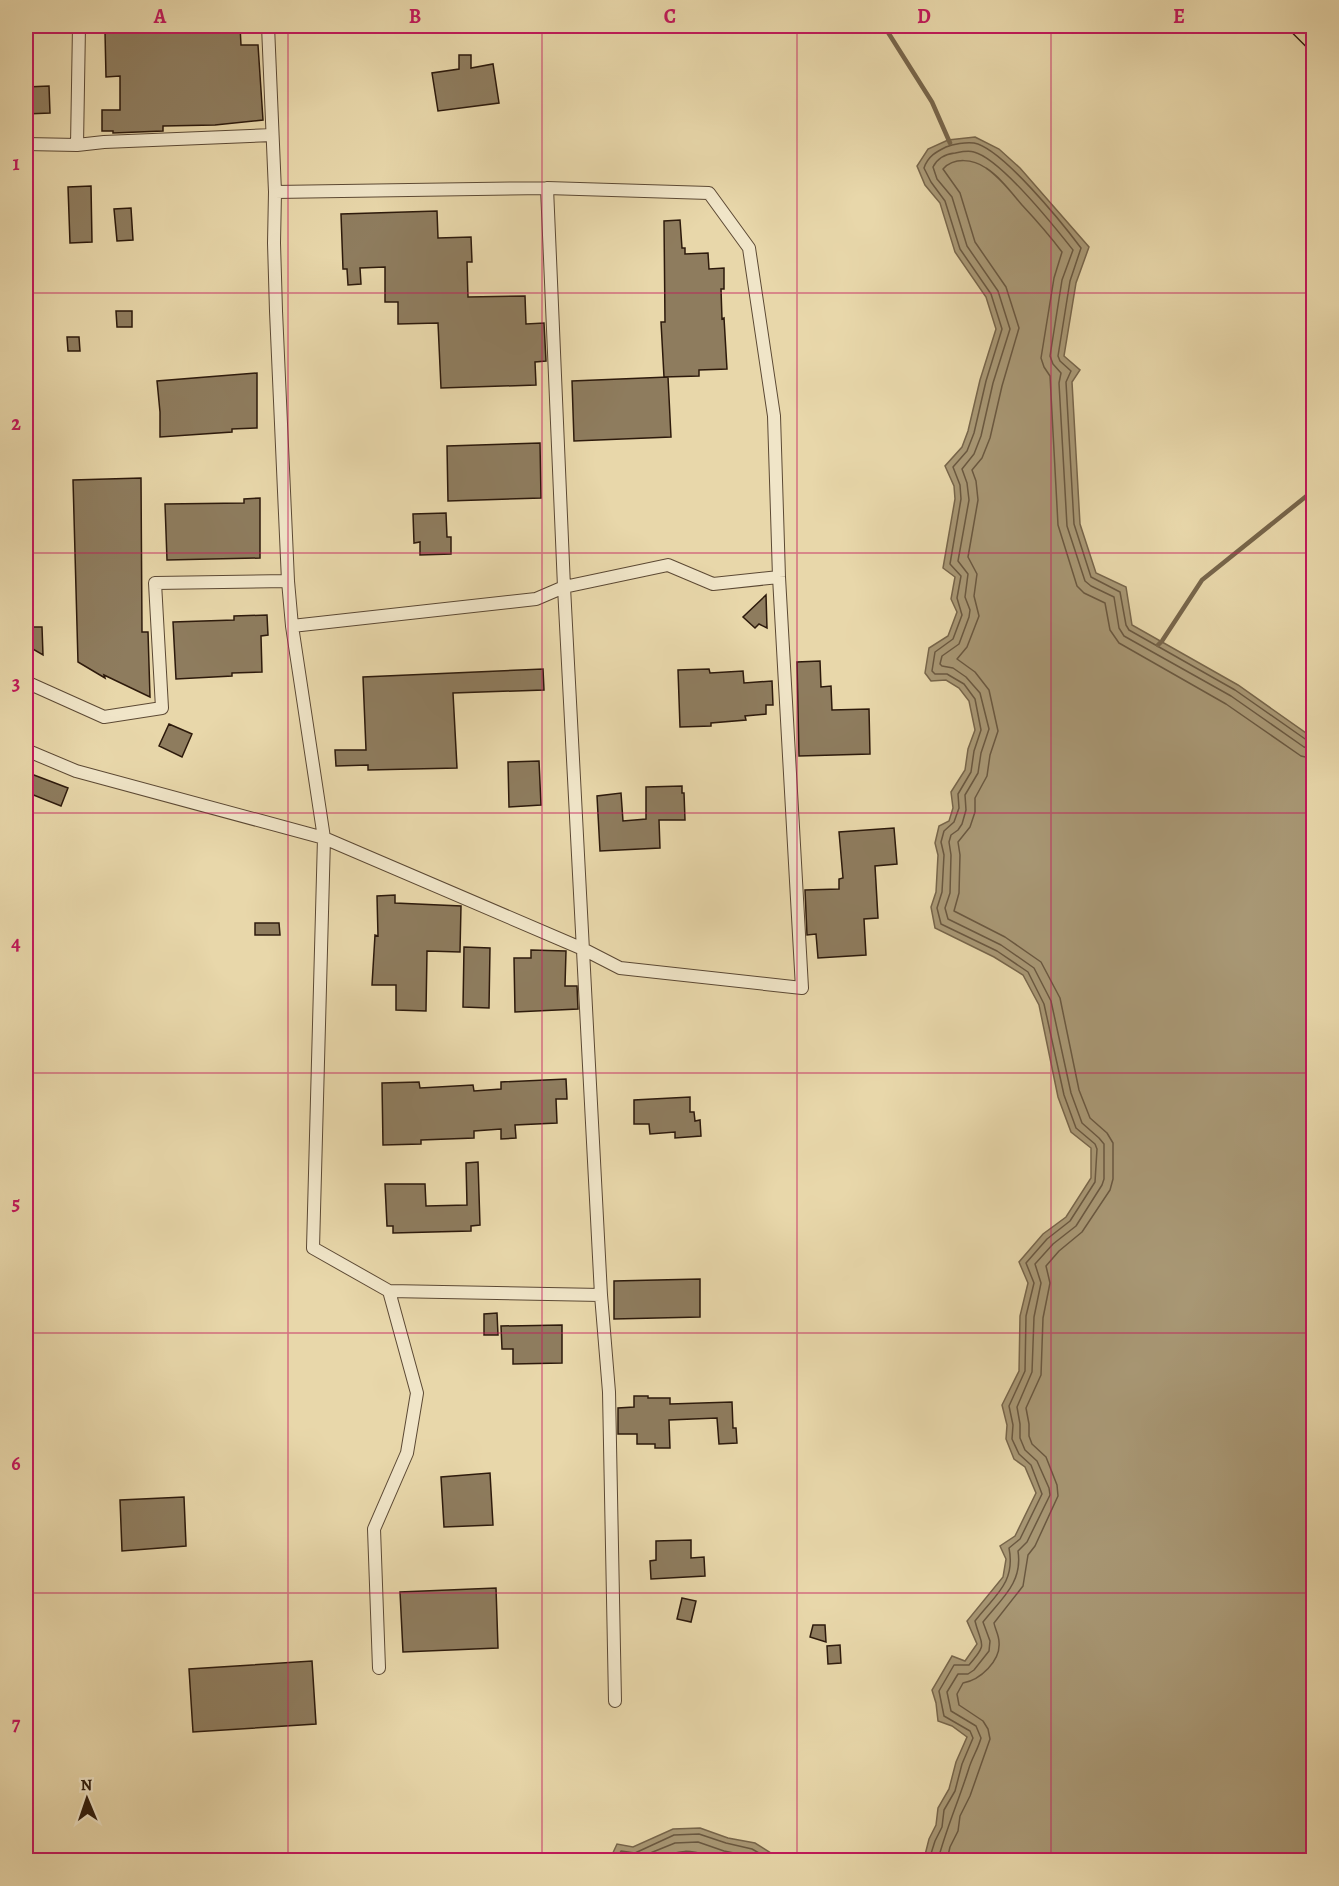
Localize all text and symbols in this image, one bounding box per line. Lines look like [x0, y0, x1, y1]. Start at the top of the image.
text: A [153, 3, 167, 30]
text: B [409, 3, 421, 30]
text: C [664, 3, 676, 30]
text: D [917, 3, 931, 30]
text: E [1173, 3, 1185, 30]
text: 1 [12, 150, 20, 177]
text: 2 [11, 410, 21, 437]
text: 3 [12, 670, 20, 697]
text: 4 [11, 930, 21, 957]
text: 5 [12, 1190, 20, 1217]
text: 6 [11, 1450, 21, 1477]
text: 7 [12, 1710, 21, 1737]
north arrow [57, 1769, 117, 1829]
text: N [80, 1774, 93, 1796]

